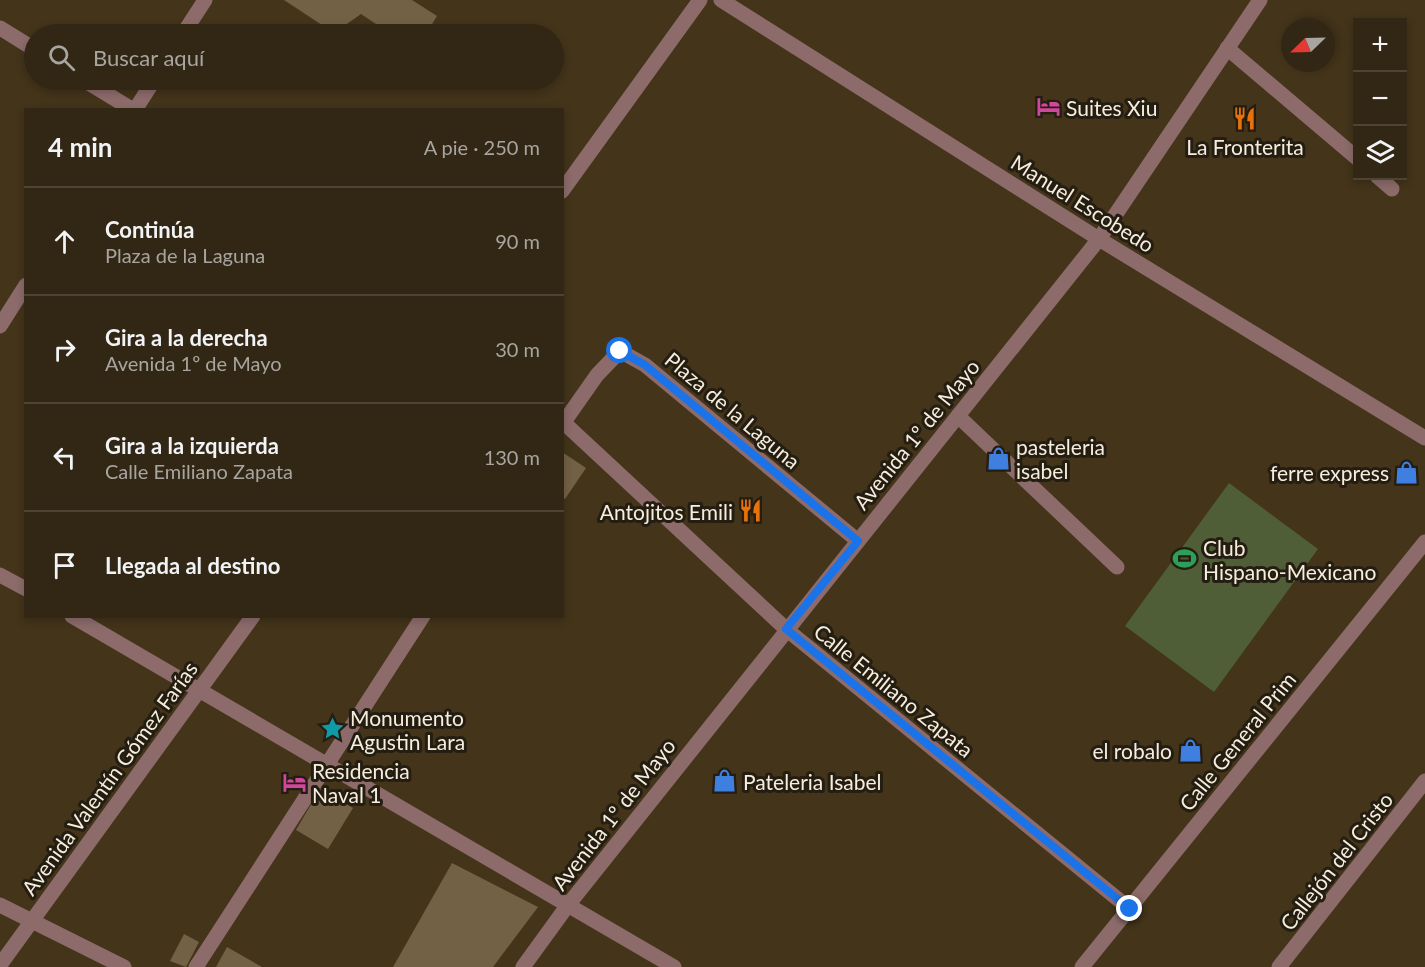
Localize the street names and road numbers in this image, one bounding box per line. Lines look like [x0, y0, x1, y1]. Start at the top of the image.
street label: Manuel Escobedo [1007, 149, 1159, 257]
street label: Plaza de la Laguna [661, 346, 805, 474]
street label: Avenida 1º de Mayo [848, 354, 984, 514]
street label: Calle Emiliano Zapata [809, 618, 979, 762]
street label: Avenida Valentín Gómez Farías [16, 656, 202, 900]
street label: Calle General Prim [1174, 667, 1300, 815]
street label: Avenida 1º de Mayo [546, 733, 680, 895]
street label: Callejón del Cristo [1274, 787, 1398, 935]

